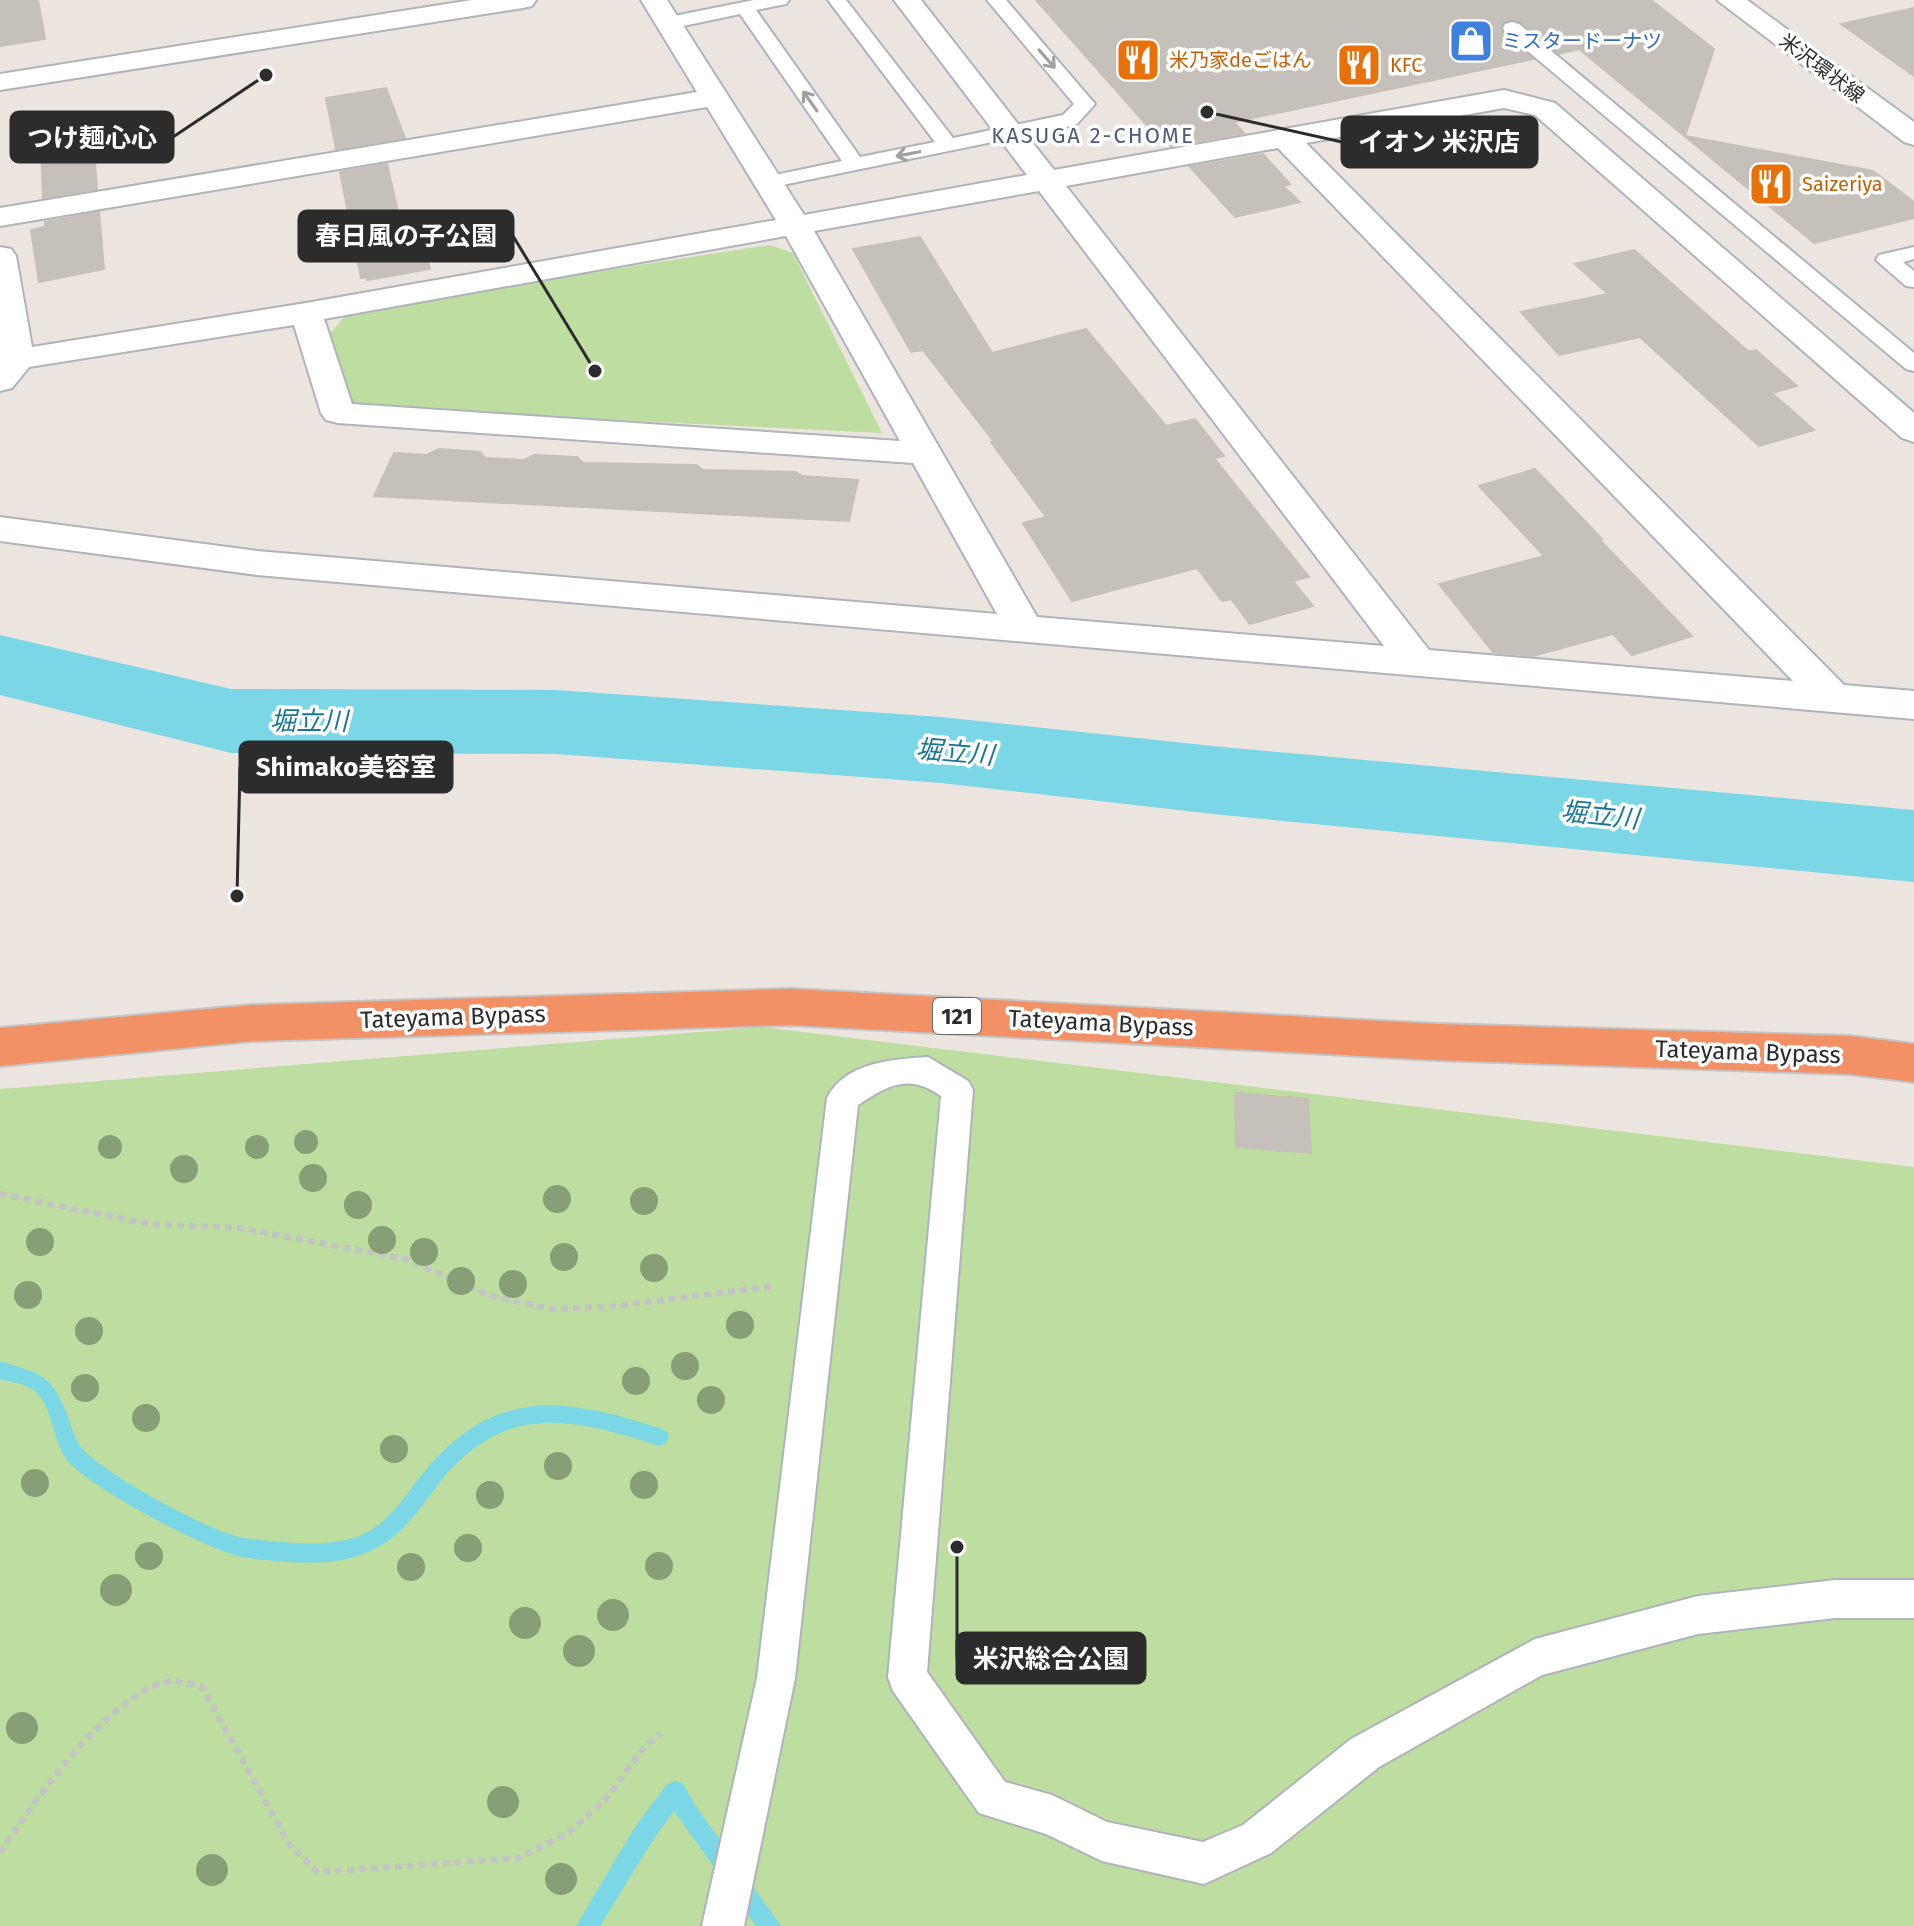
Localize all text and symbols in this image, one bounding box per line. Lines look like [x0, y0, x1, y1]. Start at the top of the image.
shop icon: ミスタードーナツ [1447, 17, 1495, 65]
street label: 米沢環状線 [1775, 28, 1869, 108]
place label: ミスタードーナツ [1502, 29, 1662, 53]
restaurant icon: 米乃家deごはん [1114, 36, 1162, 84]
restaurant icon: KFC [1335, 41, 1383, 89]
place label: 米乃家deごはん [1169, 48, 1312, 72]
one-way arrow [1038, 49, 1056, 69]
place label: KFC [1390, 53, 1422, 77]
one-way arrow [802, 90, 818, 112]
callout: つけ麺心心 [11, 112, 173, 162]
callout: イオン 米沢店 [1342, 117, 1537, 167]
district label: KASUGA 2-CHOME [991, 122, 1195, 149]
text: つけ麺心心 [27, 123, 157, 154]
text: イオン 米沢店 [1358, 127, 1520, 158]
one-way arrow [895, 148, 921, 163]
restaurant icon: Saizeriya [1747, 160, 1795, 208]
place label: Saizeriya [1802, 172, 1883, 196]
callout: 春日風の子公園 [299, 211, 513, 261]
text: 春日風の子公園 [315, 221, 497, 252]
water label: 堀立川 [270, 706, 351, 737]
water label: 堀立川 [915, 734, 998, 772]
callout: Shimako美容室 [240, 742, 452, 792]
text: Shimako美容室 [256, 752, 436, 783]
water label: 堀立川 [1560, 796, 1643, 835]
road number: 121 [933, 998, 981, 1034]
street label: Tateyama Bypass [360, 1000, 546, 1034]
street label: Tateyama Bypass [1008, 1004, 1194, 1042]
street label: Tateyama Bypass [1655, 1035, 1841, 1069]
callout: 米沢総合公園 [957, 1633, 1145, 1683]
text: 米沢総合公園 [973, 1644, 1129, 1675]

